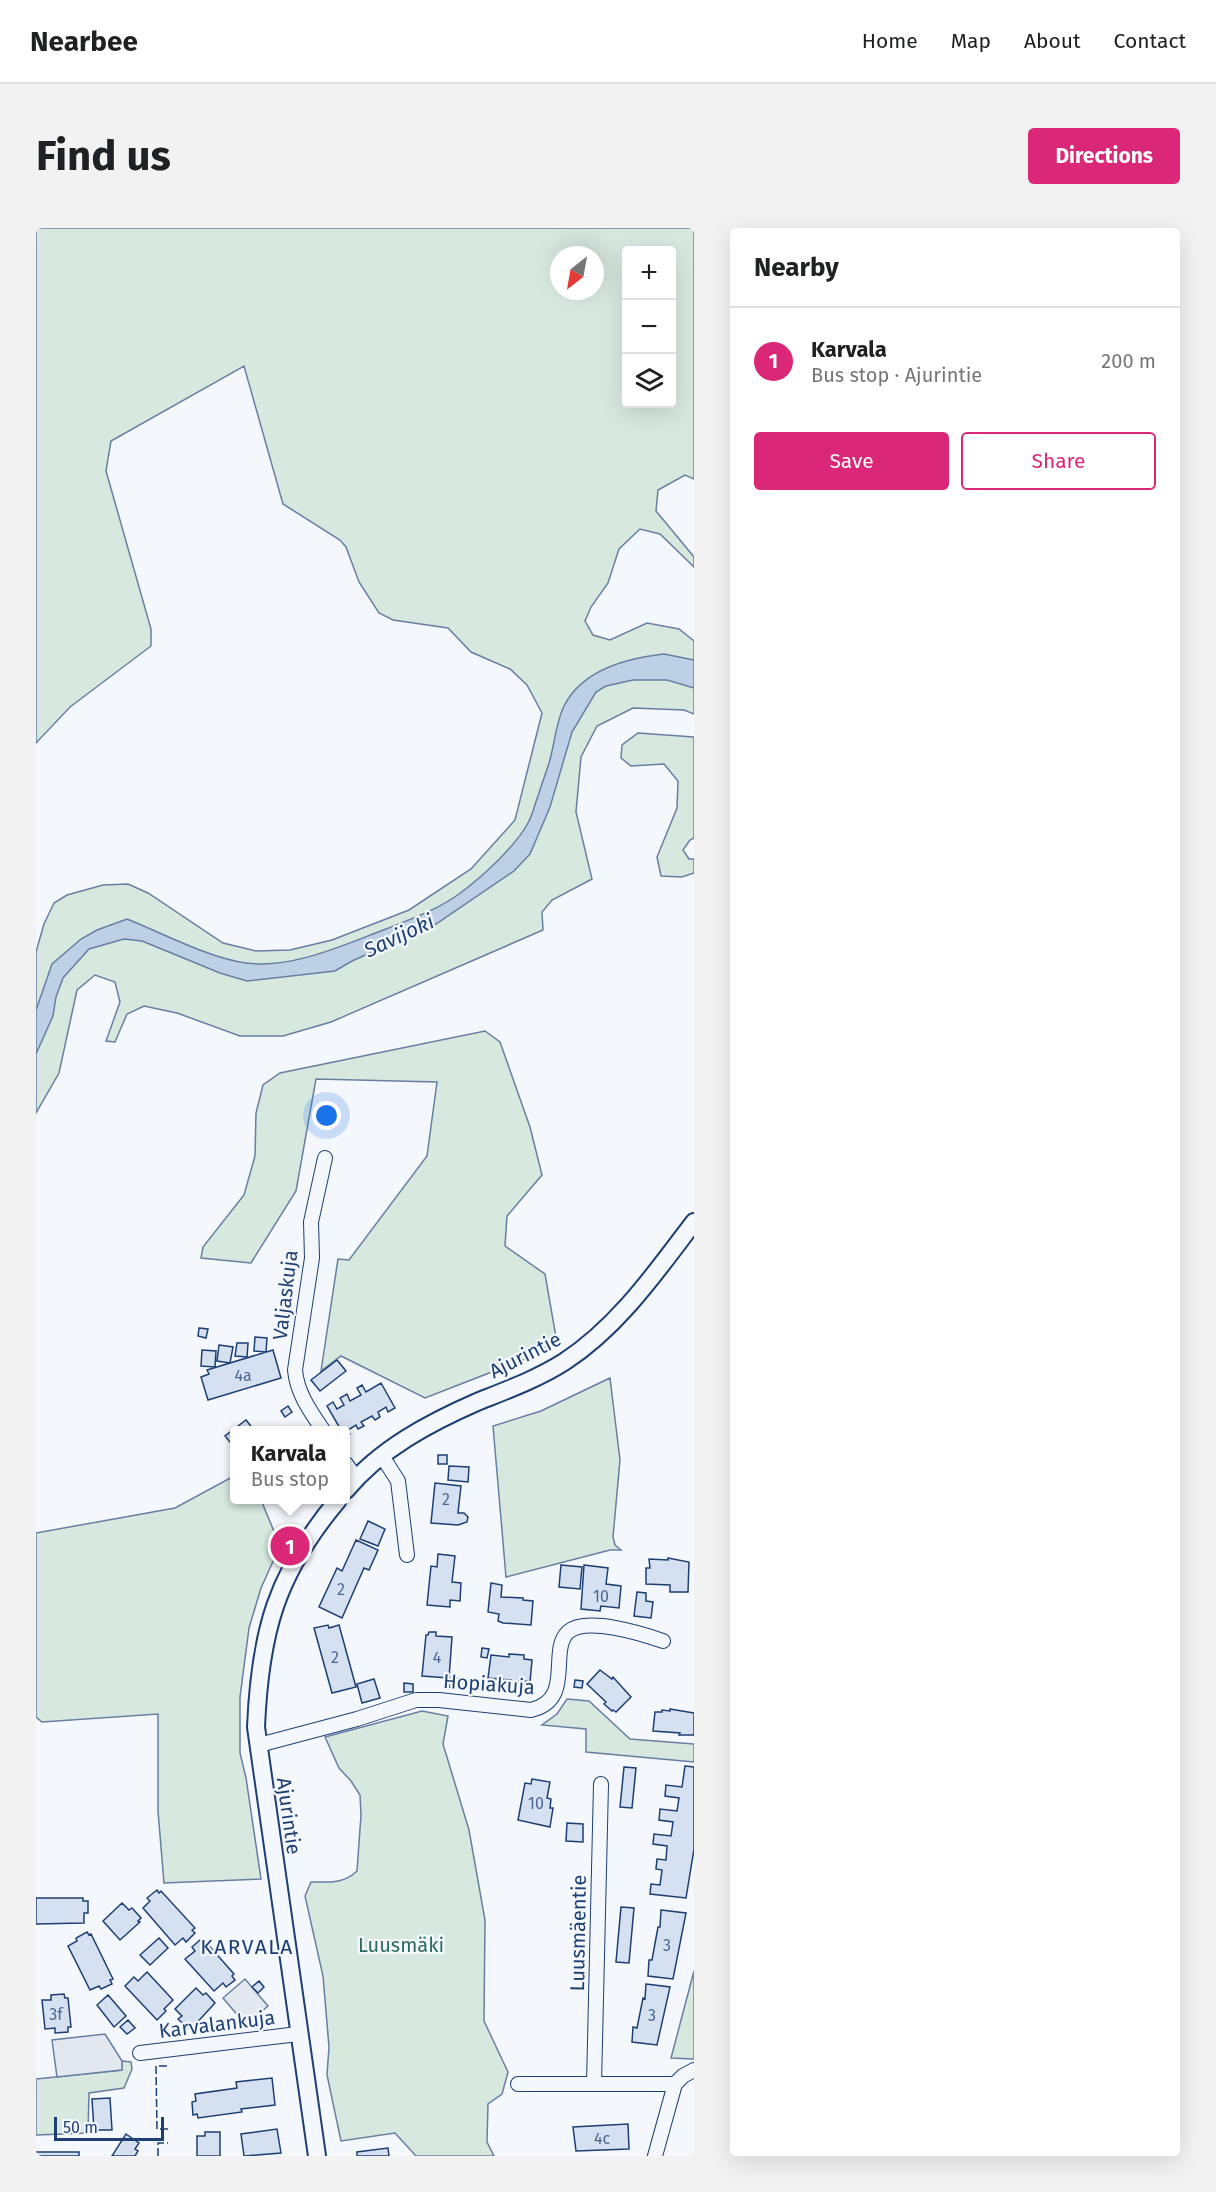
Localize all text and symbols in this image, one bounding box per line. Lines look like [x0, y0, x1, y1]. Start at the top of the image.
text: Nearbee [30, 25, 138, 58]
text: Home [862, 28, 918, 54]
text: Map [951, 28, 991, 54]
text: About [1024, 28, 1081, 54]
text: Contact [1114, 28, 1186, 54]
button: Directions [1028, 128, 1180, 184]
text: Find us [36, 131, 171, 181]
north arrow [550, 246, 604, 300]
map controls [622, 246, 676, 408]
button: + [622, 246, 676, 300]
text: Nearby [754, 252, 839, 283]
button: − [622, 300, 676, 354]
text: Karvala [811, 336, 887, 363]
text: 1 [769, 349, 778, 373]
text: 200 m [1101, 349, 1156, 373]
button: layers [622, 354, 676, 408]
text: Bus stop · Ajurintie [811, 363, 982, 387]
button: Save [754, 432, 949, 490]
button: Share [961, 432, 1156, 490]
water label: Savijoki [359, 908, 438, 964]
your location [312, 1101, 341, 1130]
street label: Valjaskuja [268, 1249, 302, 1341]
street label: Ajurintie [485, 1327, 565, 1383]
house number: 4a [234, 1366, 252, 1385]
popup [230, 1426, 350, 1504]
text: Karvala [251, 1440, 327, 1467]
text: Bus stop [251, 1467, 329, 1491]
house number: 2 [442, 1490, 450, 1509]
pin: 1 [270, 1524, 310, 1568]
house number: 2 [337, 1580, 345, 1599]
house number: 10 [593, 1587, 609, 1606]
house number: 2 [331, 1648, 339, 1667]
house number: 4 [433, 1648, 442, 1667]
street label: Hopiakuja [442, 1669, 536, 1699]
street label: Ajurintie [272, 1776, 306, 1856]
house number: 10 [528, 1794, 544, 1813]
street label: Luusmäentie [565, 1874, 591, 1992]
park label: Luusmäki [358, 1933, 444, 1957]
district label: KARVALA [200, 1934, 294, 1960]
house number: 3 [663, 1936, 671, 1955]
house number: 3f [49, 2005, 64, 2024]
street label: Karvalankuja [157, 2005, 277, 2043]
house number: 3 [648, 2006, 656, 2025]
scale bar [54, 2114, 164, 2142]
text: 50 m [63, 2118, 98, 2137]
house number: 4c [594, 2129, 610, 2148]

